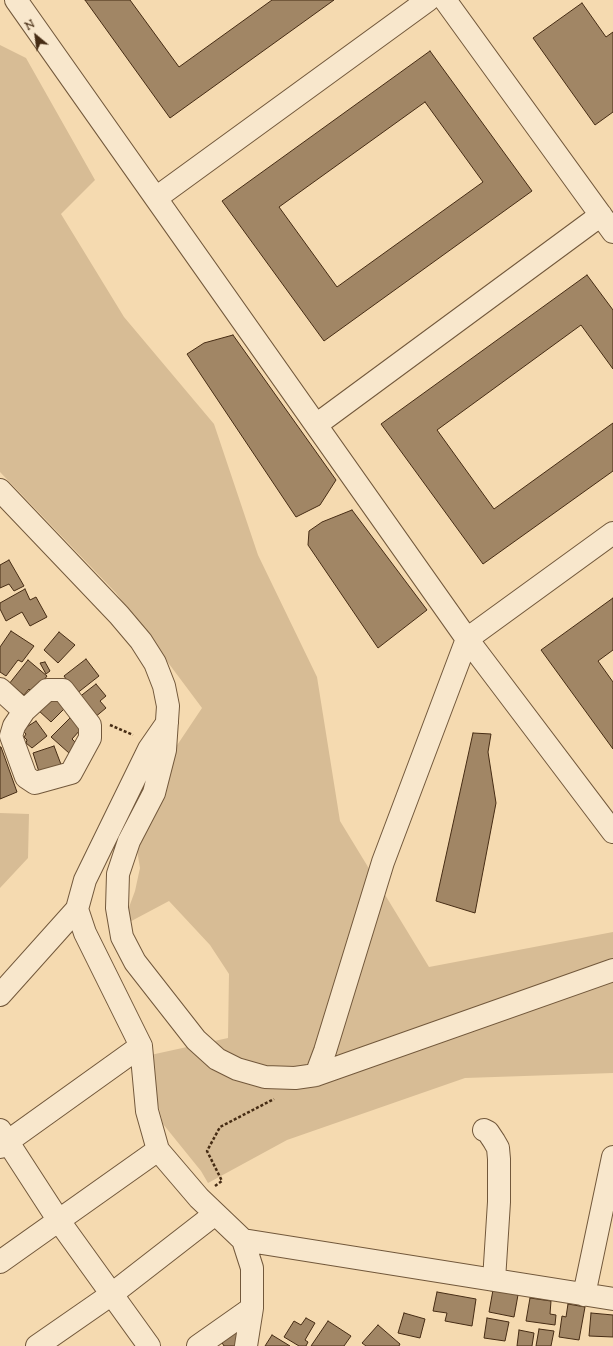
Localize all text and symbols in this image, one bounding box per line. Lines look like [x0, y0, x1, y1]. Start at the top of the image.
north arrow [16, 16, 56, 56]
text: N [22, 16, 38, 35]

